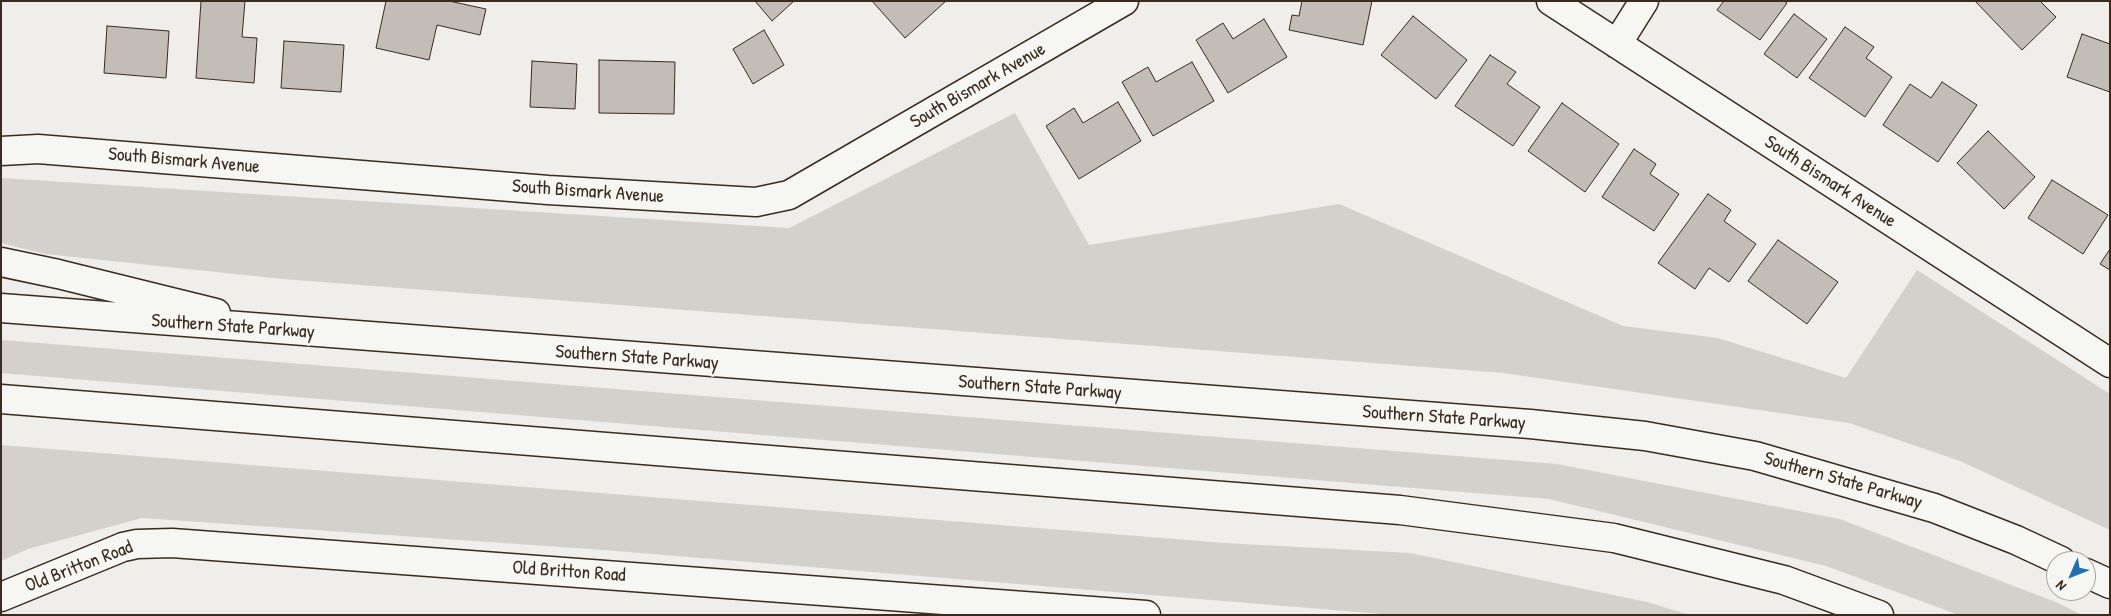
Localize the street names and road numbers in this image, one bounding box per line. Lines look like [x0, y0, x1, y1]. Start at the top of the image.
street label: South Bismark Avenue [906, 38, 1050, 134]
street label: South Bismark Avenue [1760, 131, 1900, 233]
street label: South Bismark Avenue [107, 143, 261, 179]
street label: South Bismark Avenue [511, 175, 665, 209]
street label: Southern State Parkway [151, 310, 315, 344]
street label: Southern State Parkway [555, 341, 719, 375]
street label: Southern State Parkway [958, 371, 1122, 405]
street label: Southern State Parkway [1362, 401, 1526, 435]
street label: Southern State Parkway [1761, 447, 1925, 515]
street label: Old Britton Road [22, 536, 136, 598]
street label: Old Britton Road [512, 557, 626, 587]

